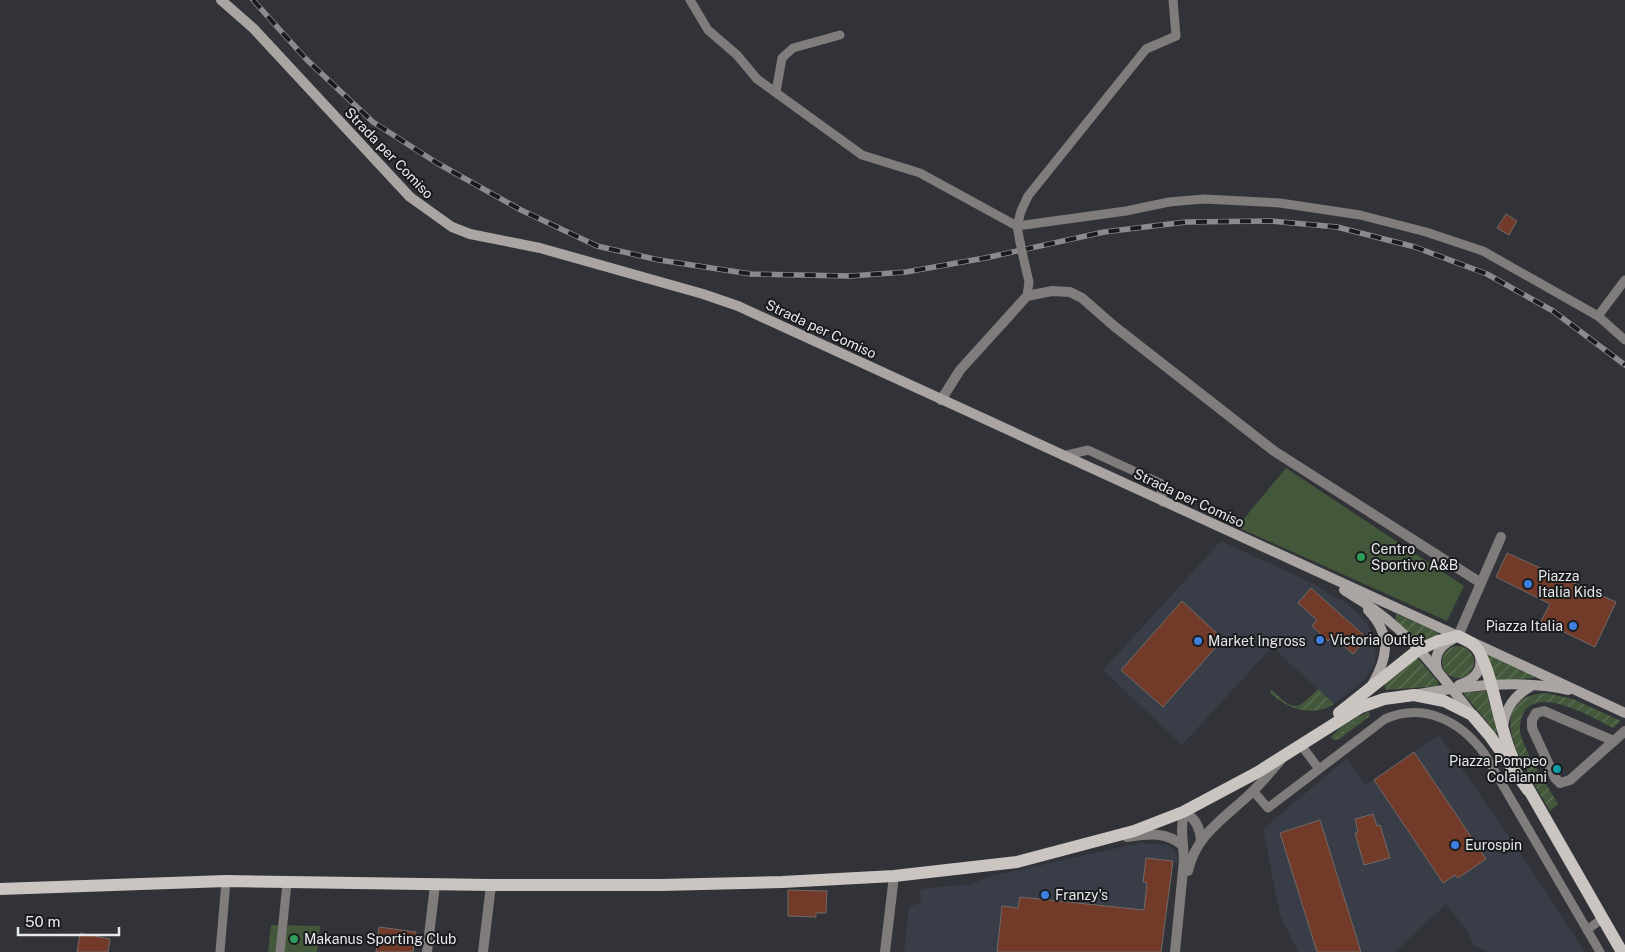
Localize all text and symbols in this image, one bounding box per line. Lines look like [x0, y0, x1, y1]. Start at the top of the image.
street label: Strada per Comiso [341, 104, 437, 202]
street label: Strada per Comiso [763, 296, 879, 362]
street label: Strada per Comiso [1131, 465, 1247, 531]
place label: Centro Sportivo A&B [1371, 541, 1458, 573]
marker: Centro Sportivo A&B [1355, 551, 1367, 563]
place label: Piazza Italia Kids [1538, 568, 1602, 600]
marker: Piazza Italia Kids [1522, 578, 1534, 590]
place label: Piazza Italia [1486, 618, 1563, 634]
marker: Piazza Italia [1567, 620, 1579, 632]
place label: Victoria Outlet [1330, 632, 1424, 648]
place label: Market Ingross [1208, 633, 1306, 649]
marker: Victoria Outlet [1314, 634, 1326, 646]
marker: Market Ingross [1192, 635, 1204, 647]
place label: Piazza Pompeo Colaianni [1449, 753, 1547, 785]
marker: Piazza Pompeo Colaianni [1551, 763, 1563, 775]
place label: Eurospin [1465, 837, 1522, 853]
marker: Eurospin [1449, 839, 1461, 851]
place label: Franzy's [1055, 887, 1108, 903]
marker: Franzy's [1039, 889, 1051, 901]
scale bar [18, 904, 119, 936]
text: 50 m [25, 913, 60, 930]
place label: Makanus Sporting Club [304, 931, 456, 947]
marker: Makanus Sporting Club [288, 933, 300, 945]

